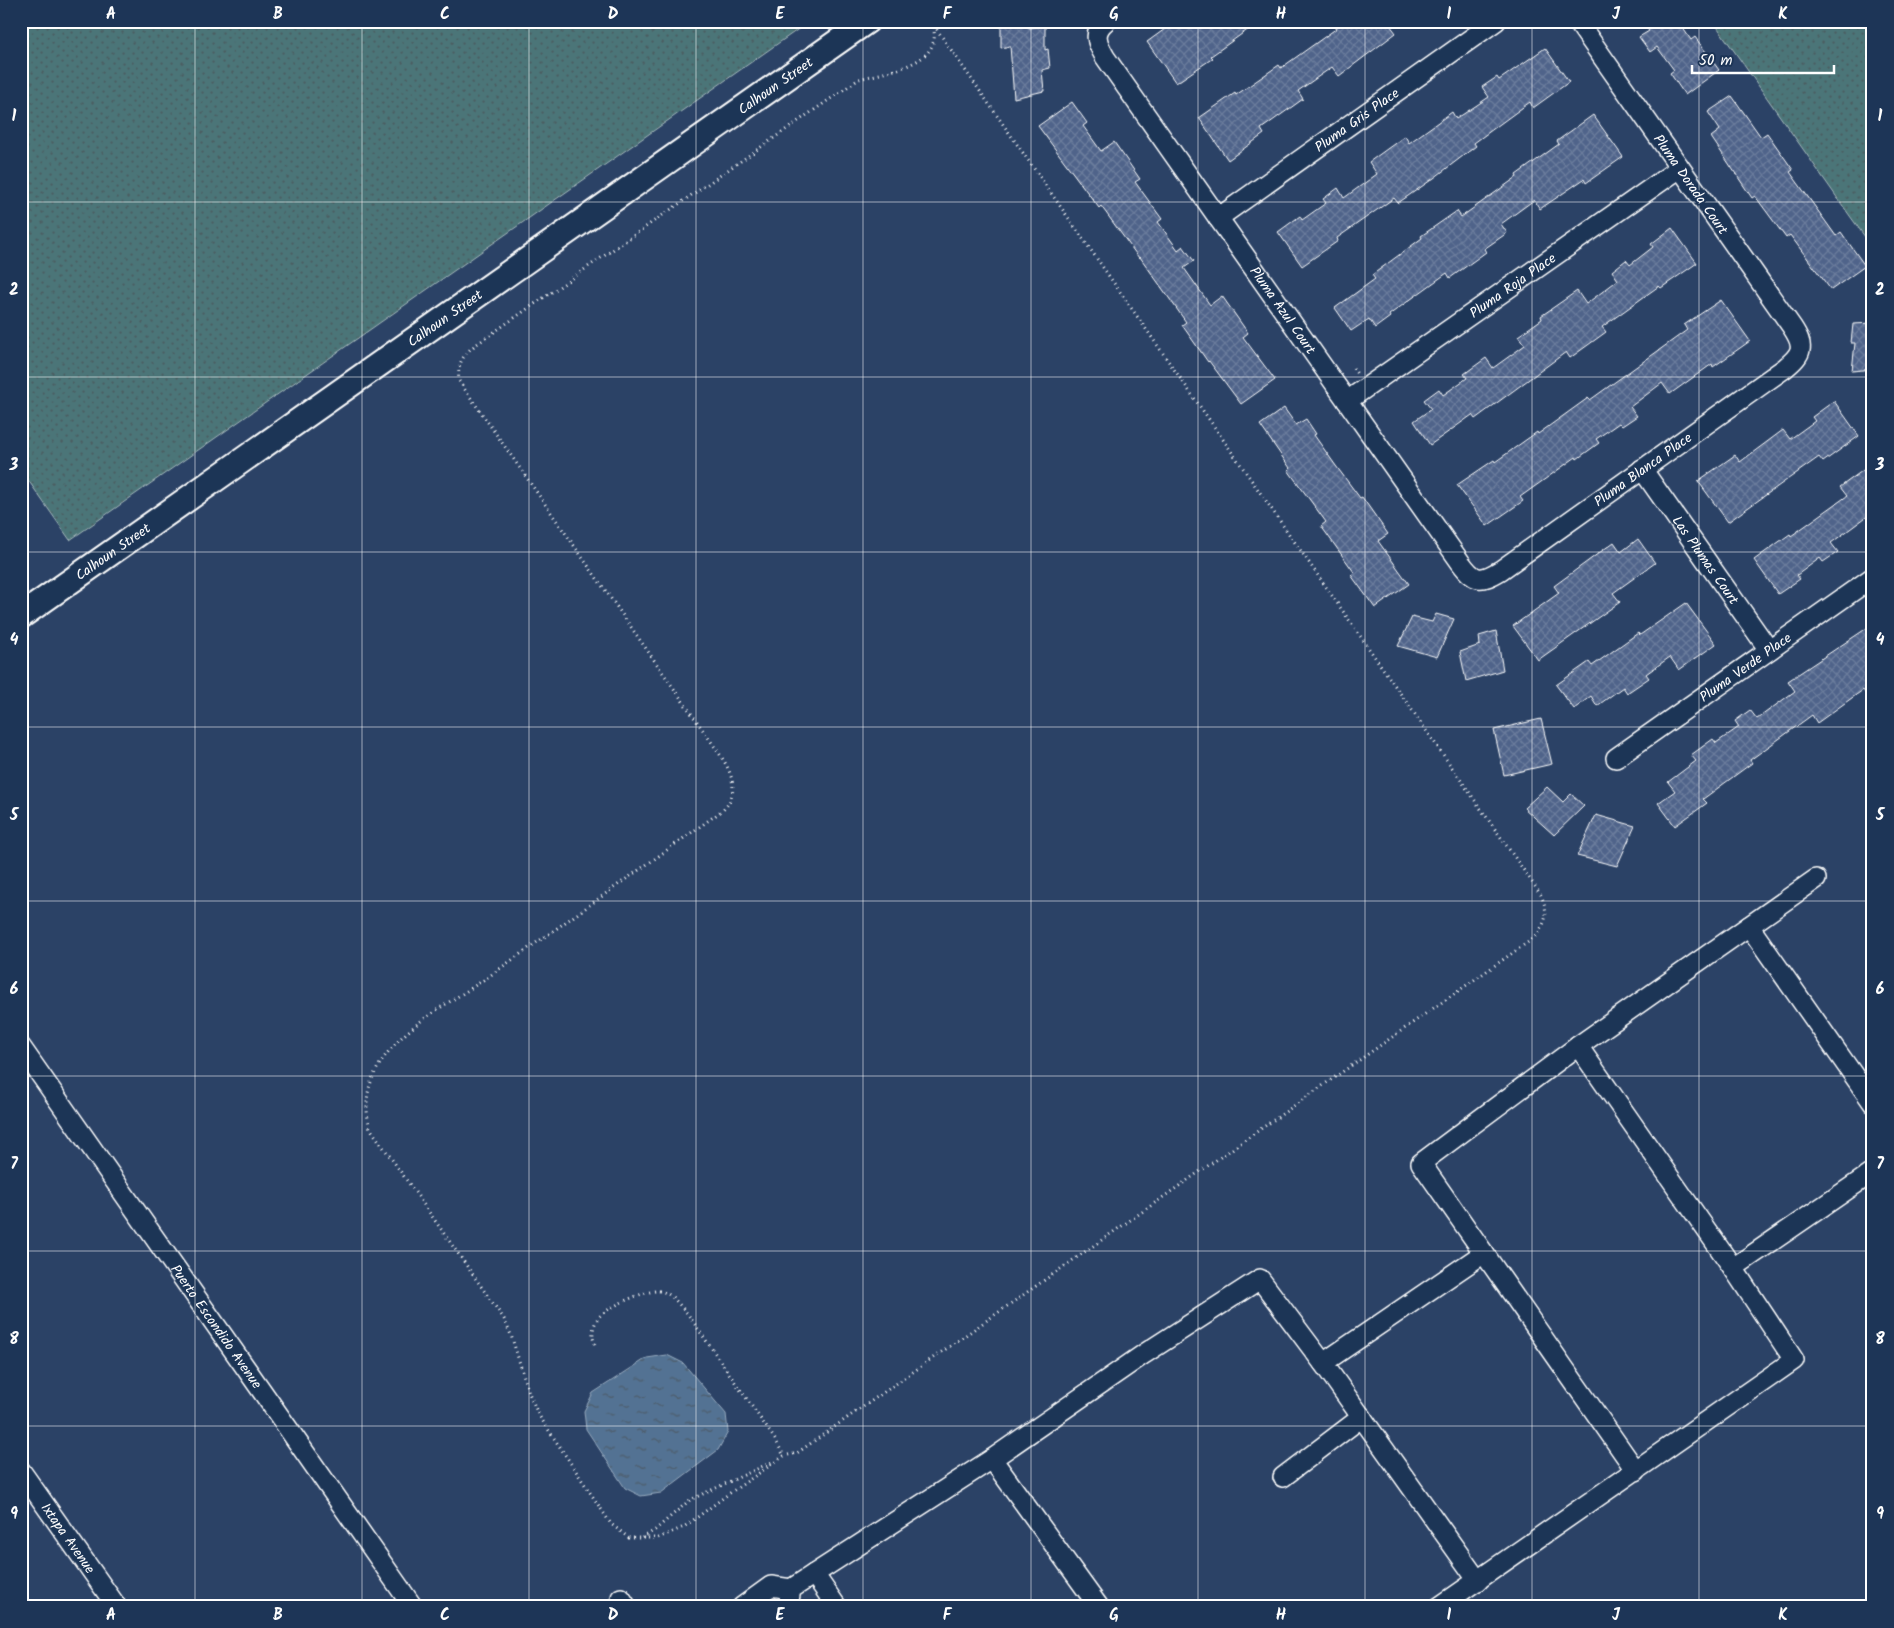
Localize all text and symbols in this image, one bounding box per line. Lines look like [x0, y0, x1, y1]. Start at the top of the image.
text: A [106, 2, 116, 27]
text: B [273, 2, 283, 27]
text: C [440, 2, 450, 27]
text: D [608, 2, 619, 27]
text: E [776, 2, 786, 27]
text: F [943, 2, 953, 27]
text: G [1109, 2, 1119, 27]
text: H [1276, 2, 1286, 27]
text: I [1447, 2, 1452, 27]
text: J [1612, 2, 1621, 27]
text: K [1778, 2, 1788, 27]
scale bar [1692, 42, 1834, 74]
text: 50 m [1699, 49, 1733, 73]
street label: Calhoun Street [734, 52, 818, 121]
street label: Pluma Gris Place [1310, 82, 1405, 158]
text: 1 [12, 104, 17, 129]
text: 1 [1878, 104, 1883, 129]
street label: Pluma Dorada Court [1647, 130, 1733, 240]
street label: Pluma Roja Place [1465, 247, 1562, 324]
street label: Pluma Azul Court [1244, 262, 1321, 360]
text: 2 [9, 278, 19, 303]
text: 2 [1875, 278, 1885, 303]
street label: Calhoun Street [403, 284, 488, 353]
street label: Pluma Blanca Place [1589, 427, 1697, 513]
text: 3 [9, 453, 19, 478]
text: 3 [1875, 453, 1885, 478]
street label: Las Plumas Court [1666, 511, 1744, 610]
street label: Calhoun Street [71, 518, 156, 587]
street label: Pluma Verde Place [1695, 627, 1797, 708]
text: 4 [10, 628, 19, 653]
text: 4 [1876, 628, 1885, 653]
text: 5 [9, 803, 20, 828]
text: 5 [1875, 803, 1886, 828]
text: 6 [10, 977, 19, 1002]
text: 6 [1876, 977, 1885, 1002]
text: 7 [10, 1152, 18, 1177]
text: 7 [1876, 1152, 1884, 1177]
street label: Puerto Escondido Avenue [164, 1260, 267, 1394]
text: 8 [9, 1327, 19, 1352]
text: 8 [1875, 1327, 1885, 1352]
street label: Ixtapa Avenue [35, 1499, 101, 1579]
text: 9 [10, 1502, 18, 1527]
text: 9 [1876, 1502, 1884, 1527]
text: A [106, 1603, 116, 1628]
text: B [273, 1603, 283, 1628]
text: C [440, 1603, 450, 1628]
text: D [608, 1603, 619, 1628]
text: E [776, 1603, 786, 1628]
text: F [943, 1603, 953, 1628]
text: G [1109, 1603, 1119, 1628]
text: H [1276, 1603, 1286, 1628]
text: I [1447, 1603, 1452, 1628]
text: J [1612, 1603, 1621, 1628]
text: K [1778, 1603, 1788, 1628]

